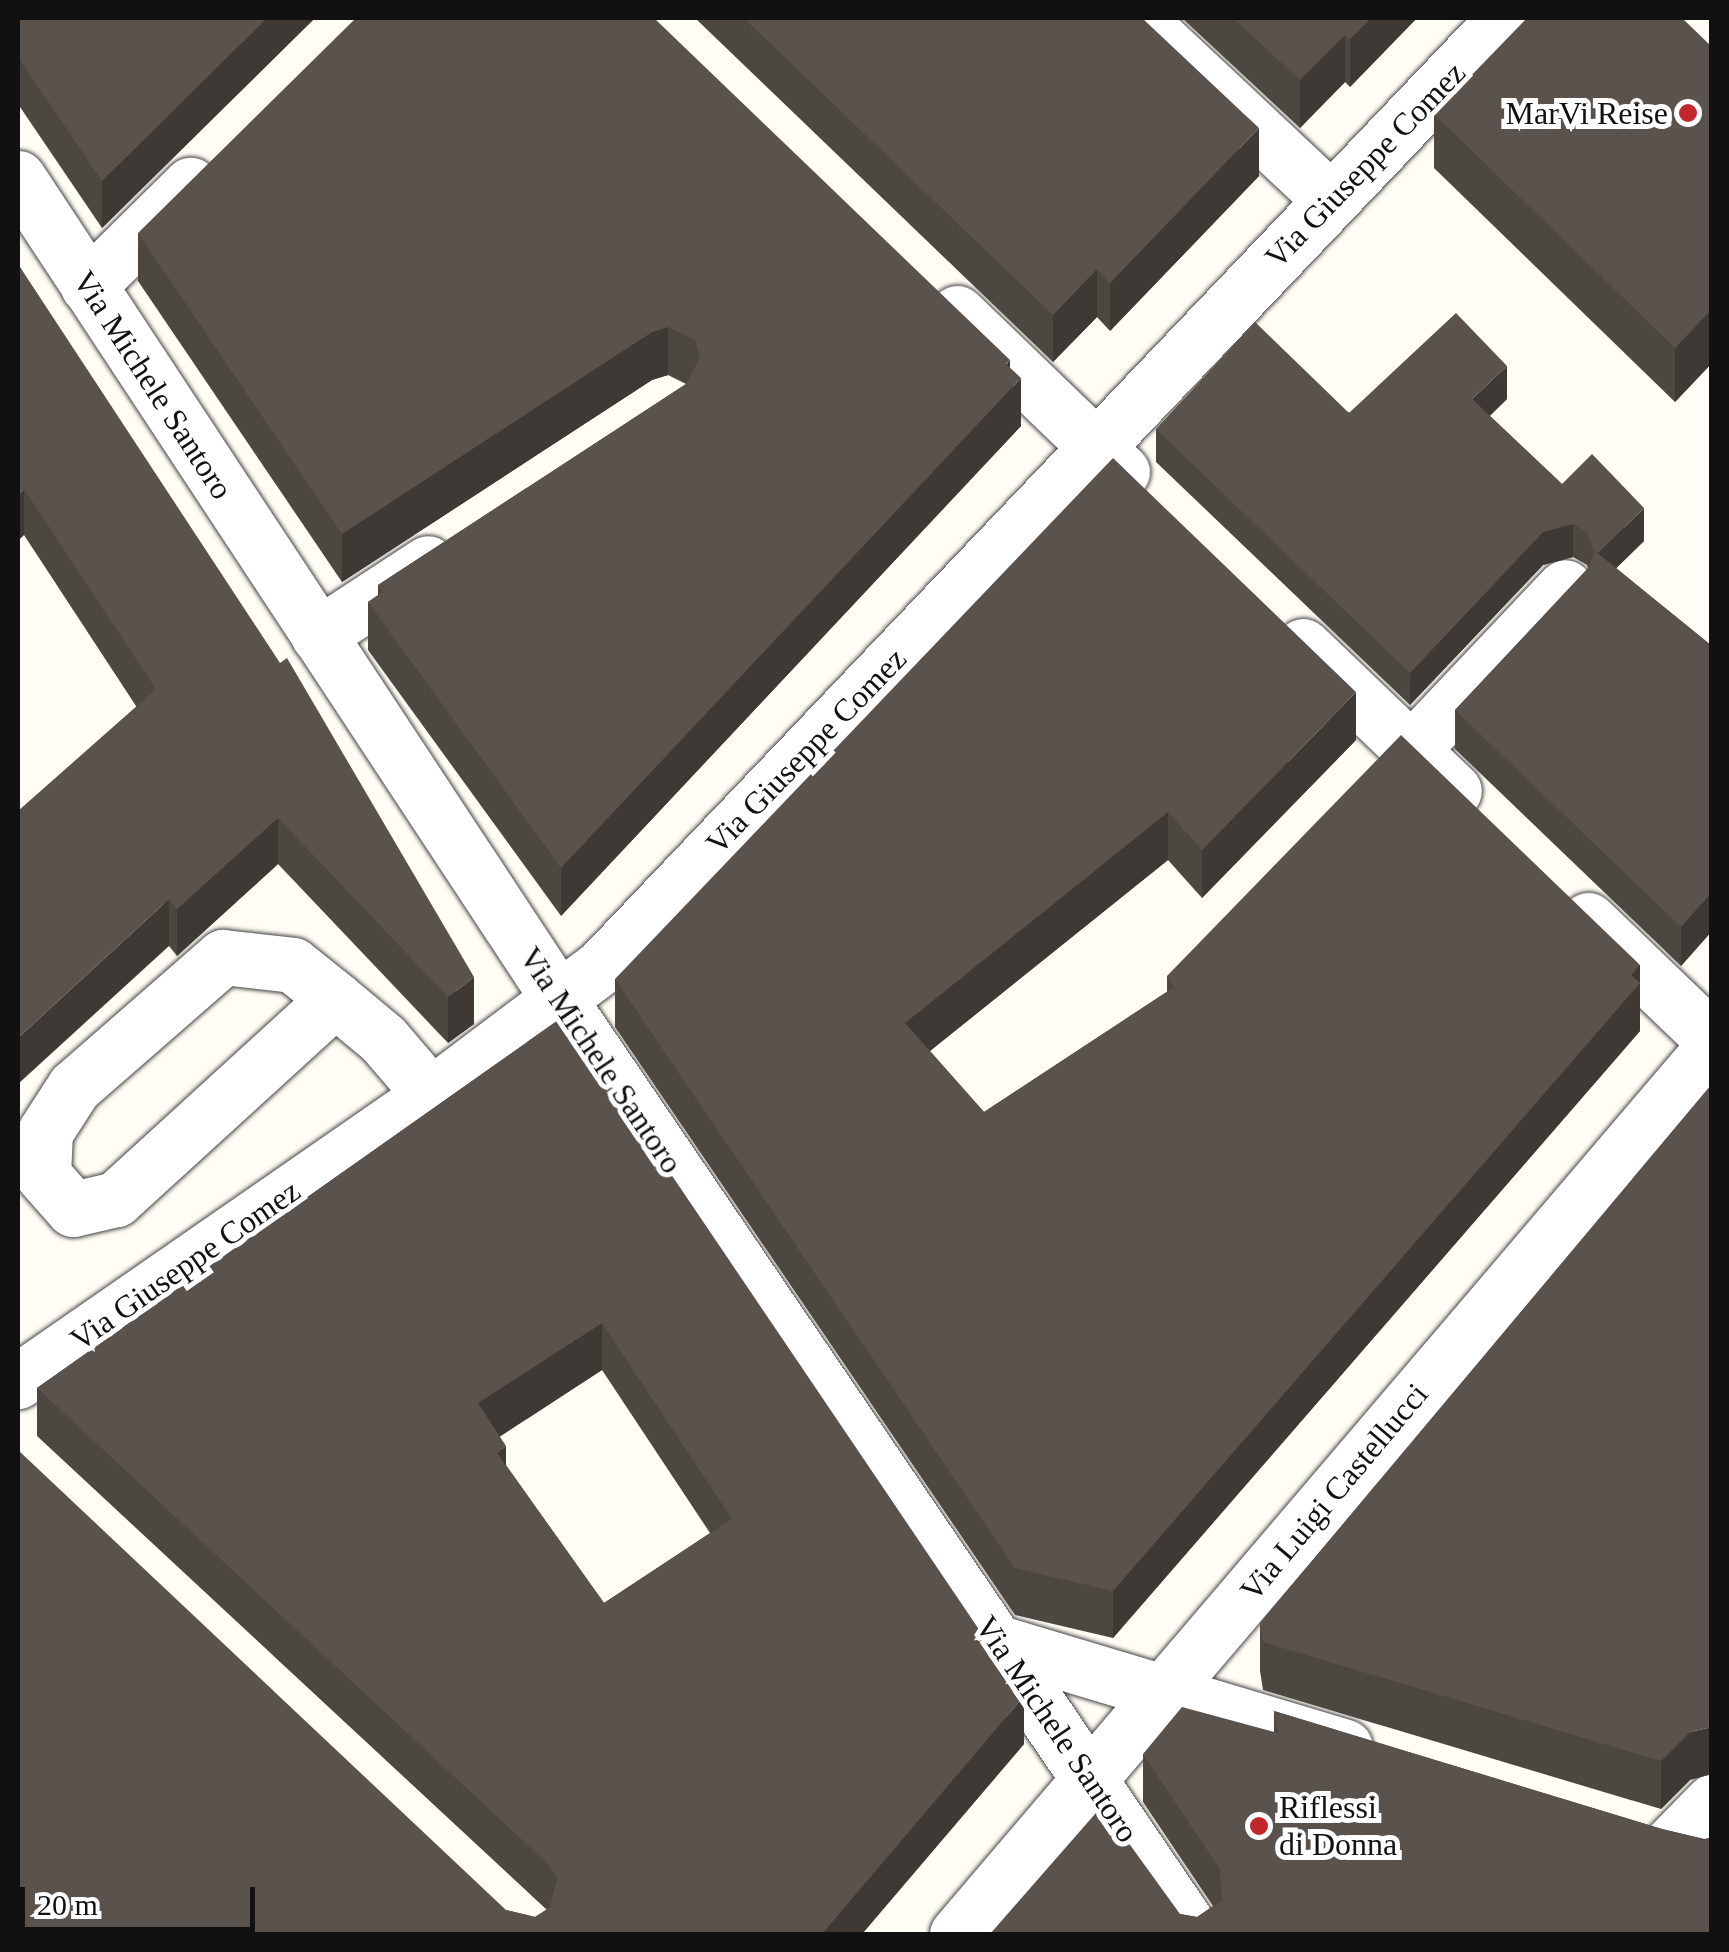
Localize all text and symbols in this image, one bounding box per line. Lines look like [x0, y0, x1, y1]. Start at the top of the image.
street label: Via Giuseppe Comez [1257, 54, 1473, 276]
place label: MarVi Reise [1506, 94, 1668, 132]
marker: MarVi Reise [1677, 102, 1699, 124]
street label: Via Michele Santoro [65, 264, 241, 506]
street label: Via Giuseppe Comez [698, 640, 914, 862]
street label: Via Michele Santoro [511, 940, 691, 1180]
street label: Via Giuseppe Comez [63, 1171, 307, 1359]
street label: Via Luigi Castellucci [1232, 1376, 1436, 1608]
street label: Via Michele Santoro [967, 1609, 1147, 1849]
place label: Riflessi di Donna [1279, 1789, 1397, 1864]
marker: Riflessi di Donna [1248, 1815, 1270, 1837]
scale bar [25, 1867, 260, 1929]
text: 20 m [37, 1888, 98, 1921]

